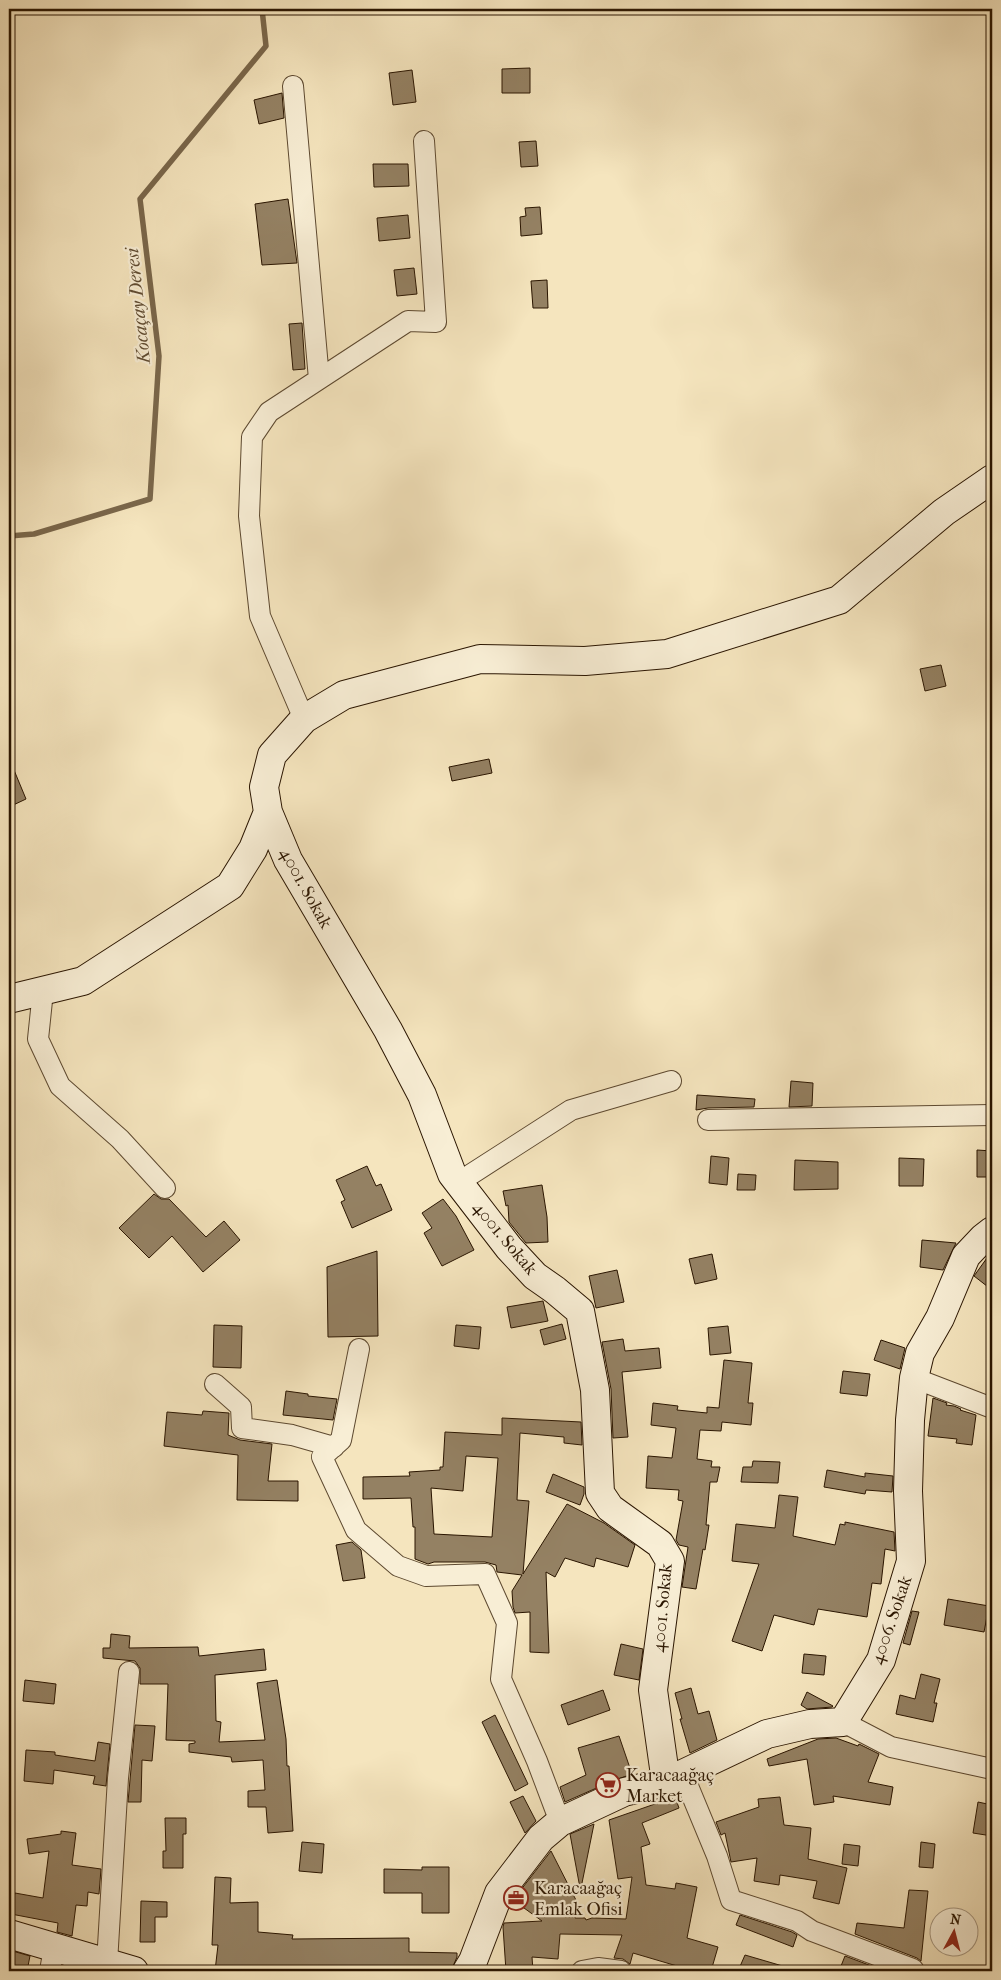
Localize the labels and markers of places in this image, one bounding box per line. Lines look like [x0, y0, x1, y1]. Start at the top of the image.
place label: Karacaağaç Market [626, 1765, 714, 1807]
supermarket icon: Karacaağaç Market [595, 1772, 621, 1798]
place label: Karacaağaç Emlak Ofisi [534, 1878, 623, 1920]
office icon: Karacaağaç Emlak Ofisi [503, 1885, 529, 1911]

